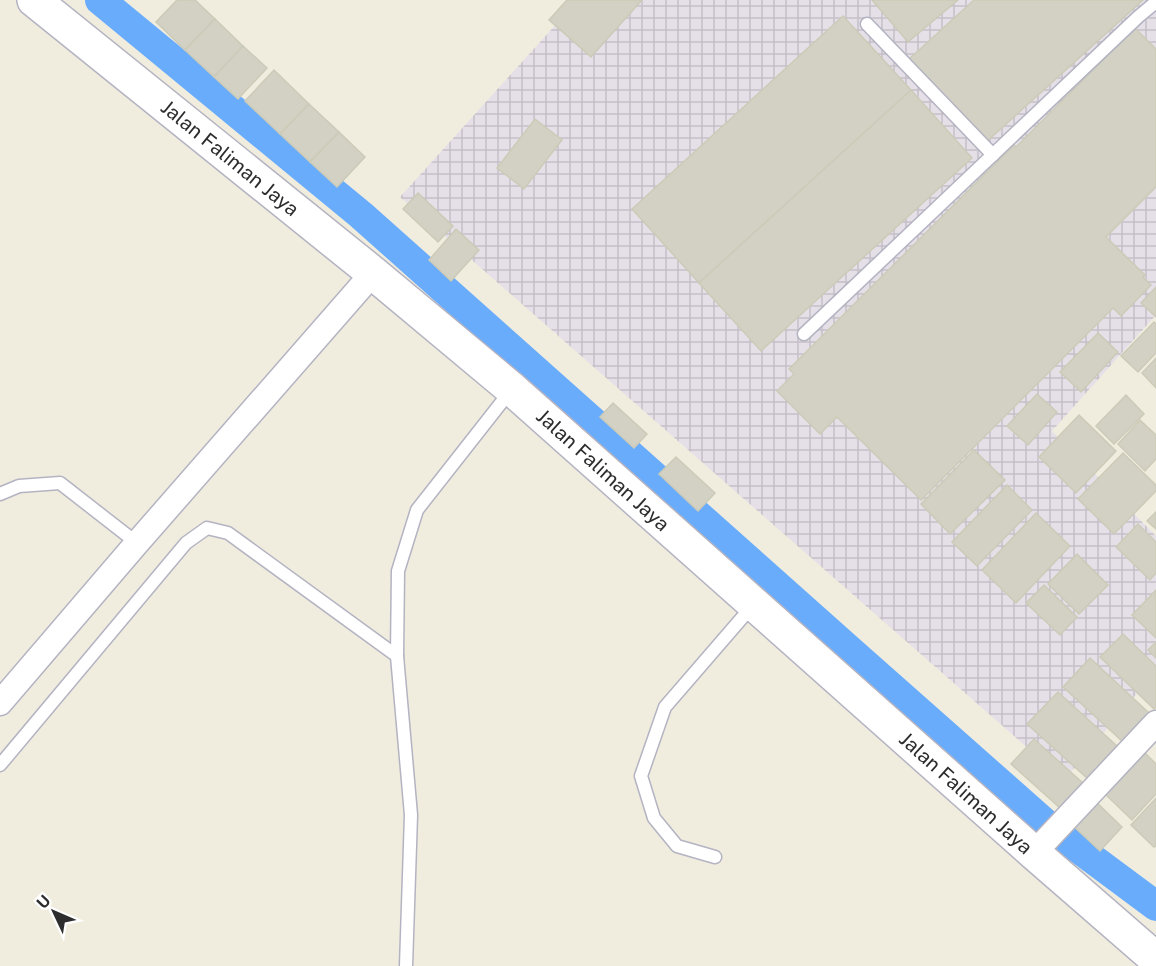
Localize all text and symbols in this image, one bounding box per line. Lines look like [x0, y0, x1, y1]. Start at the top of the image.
street label: Jalan Faliman Jaya [156, 95, 304, 221]
street label: Jalan Faliman Jaya [532, 404, 674, 536]
street label: Jalan Faliman Jaya [895, 727, 1037, 859]
north arrow [24, 882, 84, 942]
text: U [33, 891, 54, 913]

